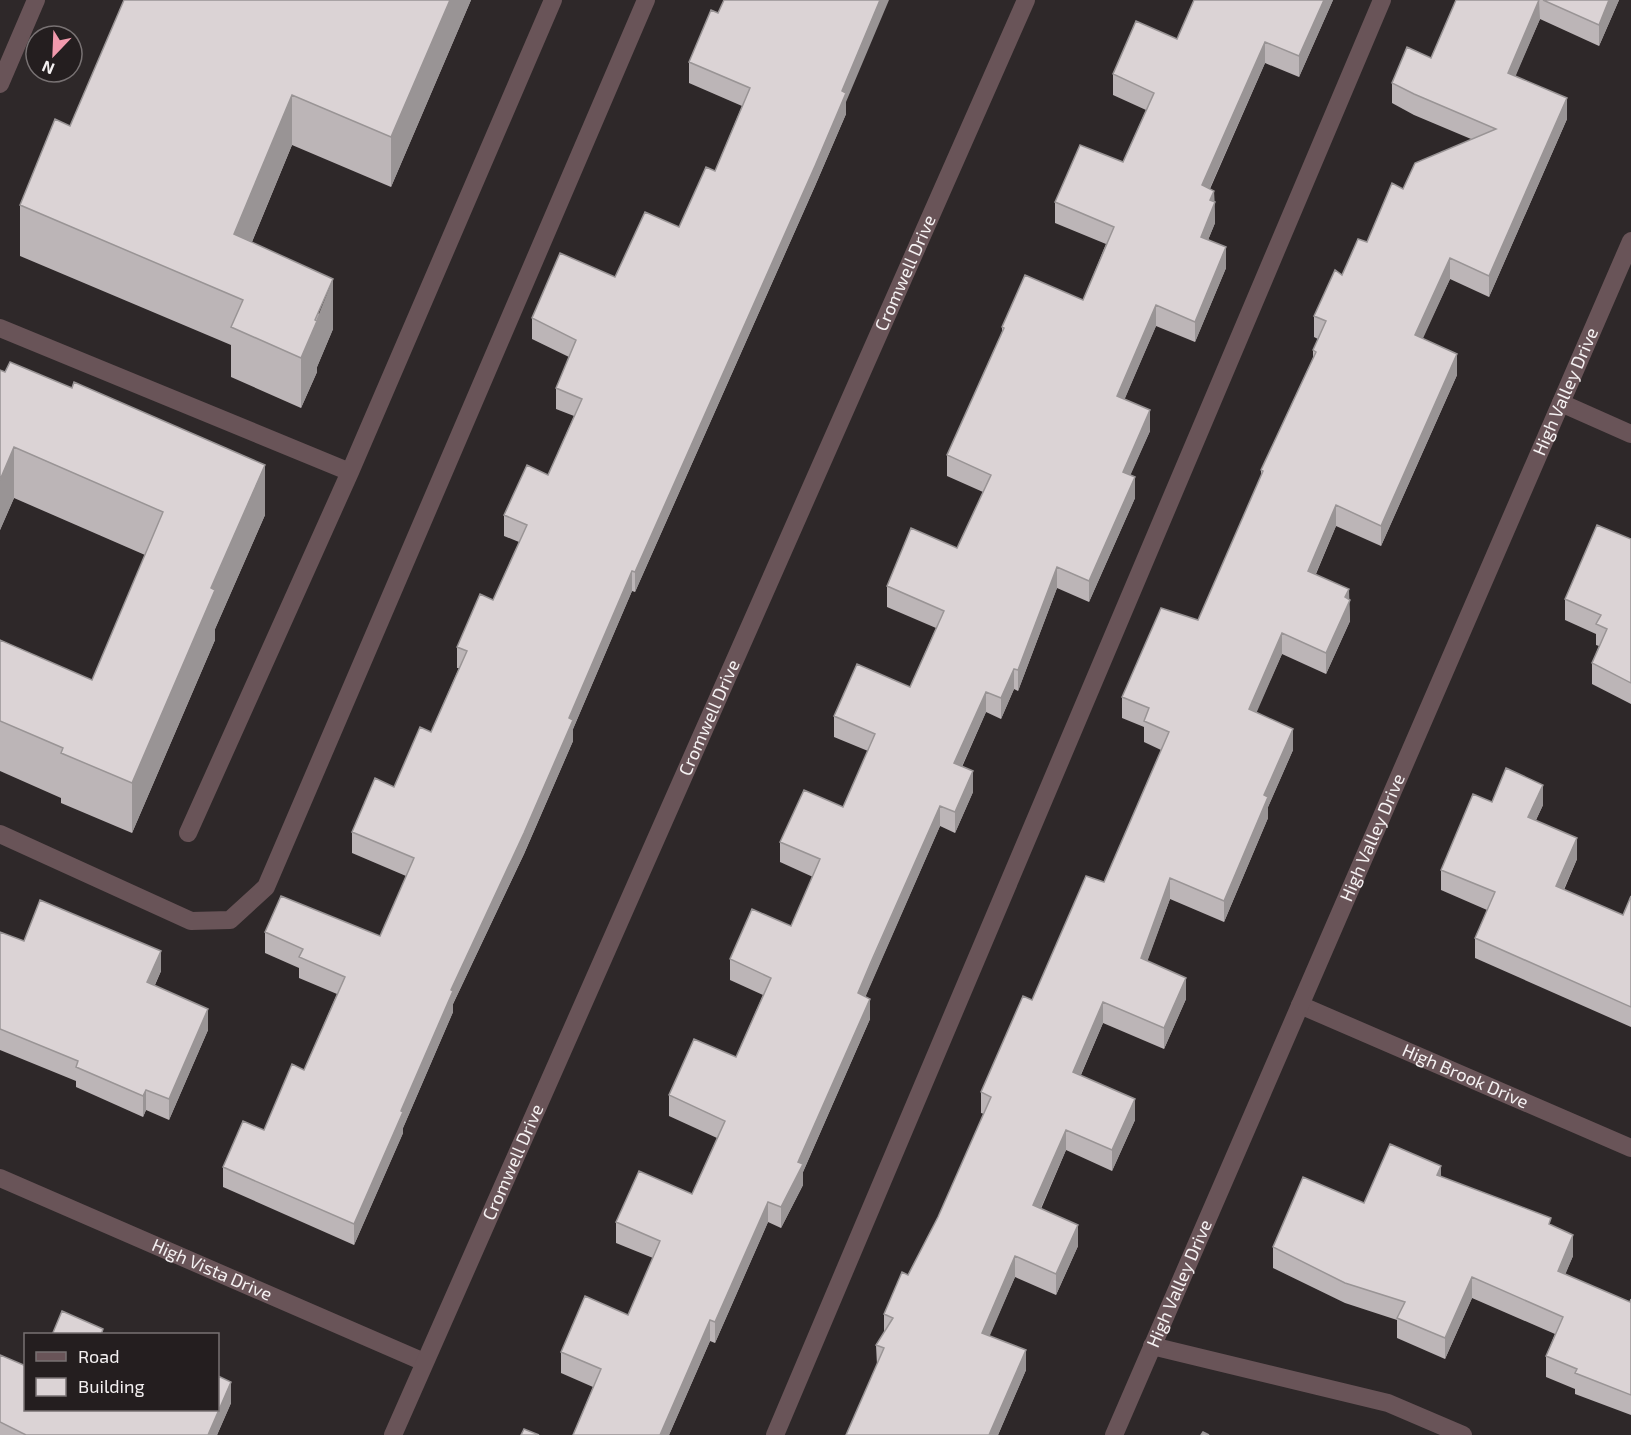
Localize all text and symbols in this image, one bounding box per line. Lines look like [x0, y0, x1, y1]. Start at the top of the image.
north arrow [24, 24, 84, 84]
text: N [39, 57, 57, 79]
street label: Cromwell Drive [869, 211, 940, 334]
street label: High Valley Drive [1528, 324, 1602, 459]
street label: Cromwell Drive [673, 656, 744, 779]
street label: High Valley Drive [1334, 770, 1409, 905]
street label: High Brook Drive [1399, 1039, 1532, 1112]
street label: Cromwell Drive [477, 1100, 548, 1223]
street label: High Valley Drive [1141, 1216, 1216, 1351]
street label: High Vista Drive [149, 1233, 276, 1305]
legend [24, 1333, 219, 1411]
text: Road [78, 1345, 119, 1367]
text: Building [78, 1375, 145, 1397]

